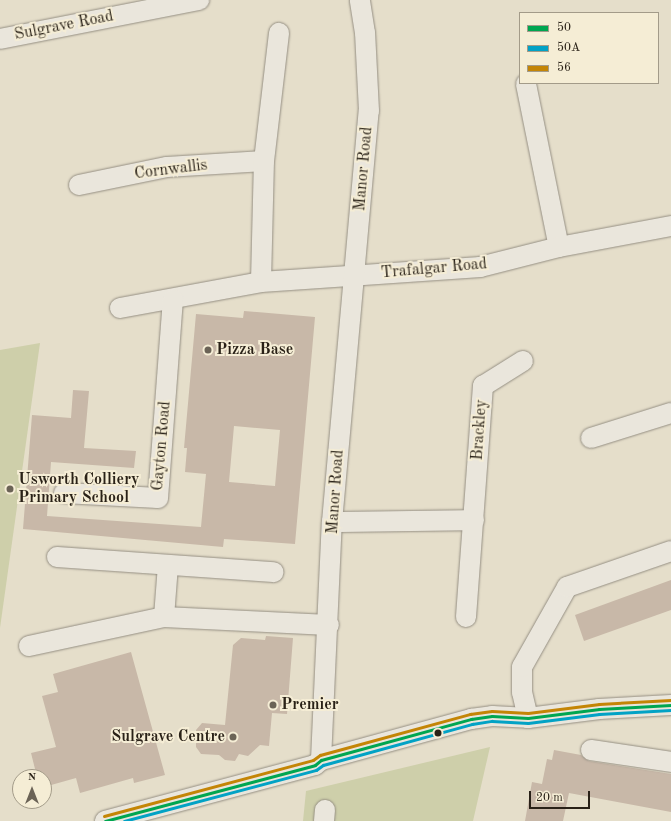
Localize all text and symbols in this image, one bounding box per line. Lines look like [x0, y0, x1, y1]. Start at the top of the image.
street label: Sulgrave Road [13, 7, 115, 45]
legend [519, 12, 659, 84]
text: 50 [557, 22, 571, 34]
text: 50A [557, 42, 580, 54]
text: 56 [557, 62, 571, 74]
street label: Manor Road [351, 126, 377, 212]
street label: Cornwallis [133, 156, 209, 184]
street label: Trafalgar Road [380, 255, 488, 283]
place label: Pizza Base [216, 340, 293, 360]
marker: Pizza Base [203, 345, 213, 355]
street label: Brackley [468, 399, 492, 461]
street label: Gayton Road [149, 400, 175, 492]
street label: Manor Road [323, 449, 349, 535]
place label: Usworth Colliery Primary School [18, 470, 139, 508]
marker: Usworth Colliery Primary School [5, 484, 15, 494]
place label: Premier [281, 695, 339, 715]
marker: Premier [268, 700, 278, 710]
place label: Sulgrave Centre [111, 727, 225, 747]
unlabelled marker [433, 728, 443, 738]
marker: Sulgrave Centre [228, 732, 238, 742]
north arrow [12, 769, 52, 809]
text: N [28, 772, 36, 783]
scale bar [531, 783, 592, 809]
text: 20 m [536, 792, 563, 804]

